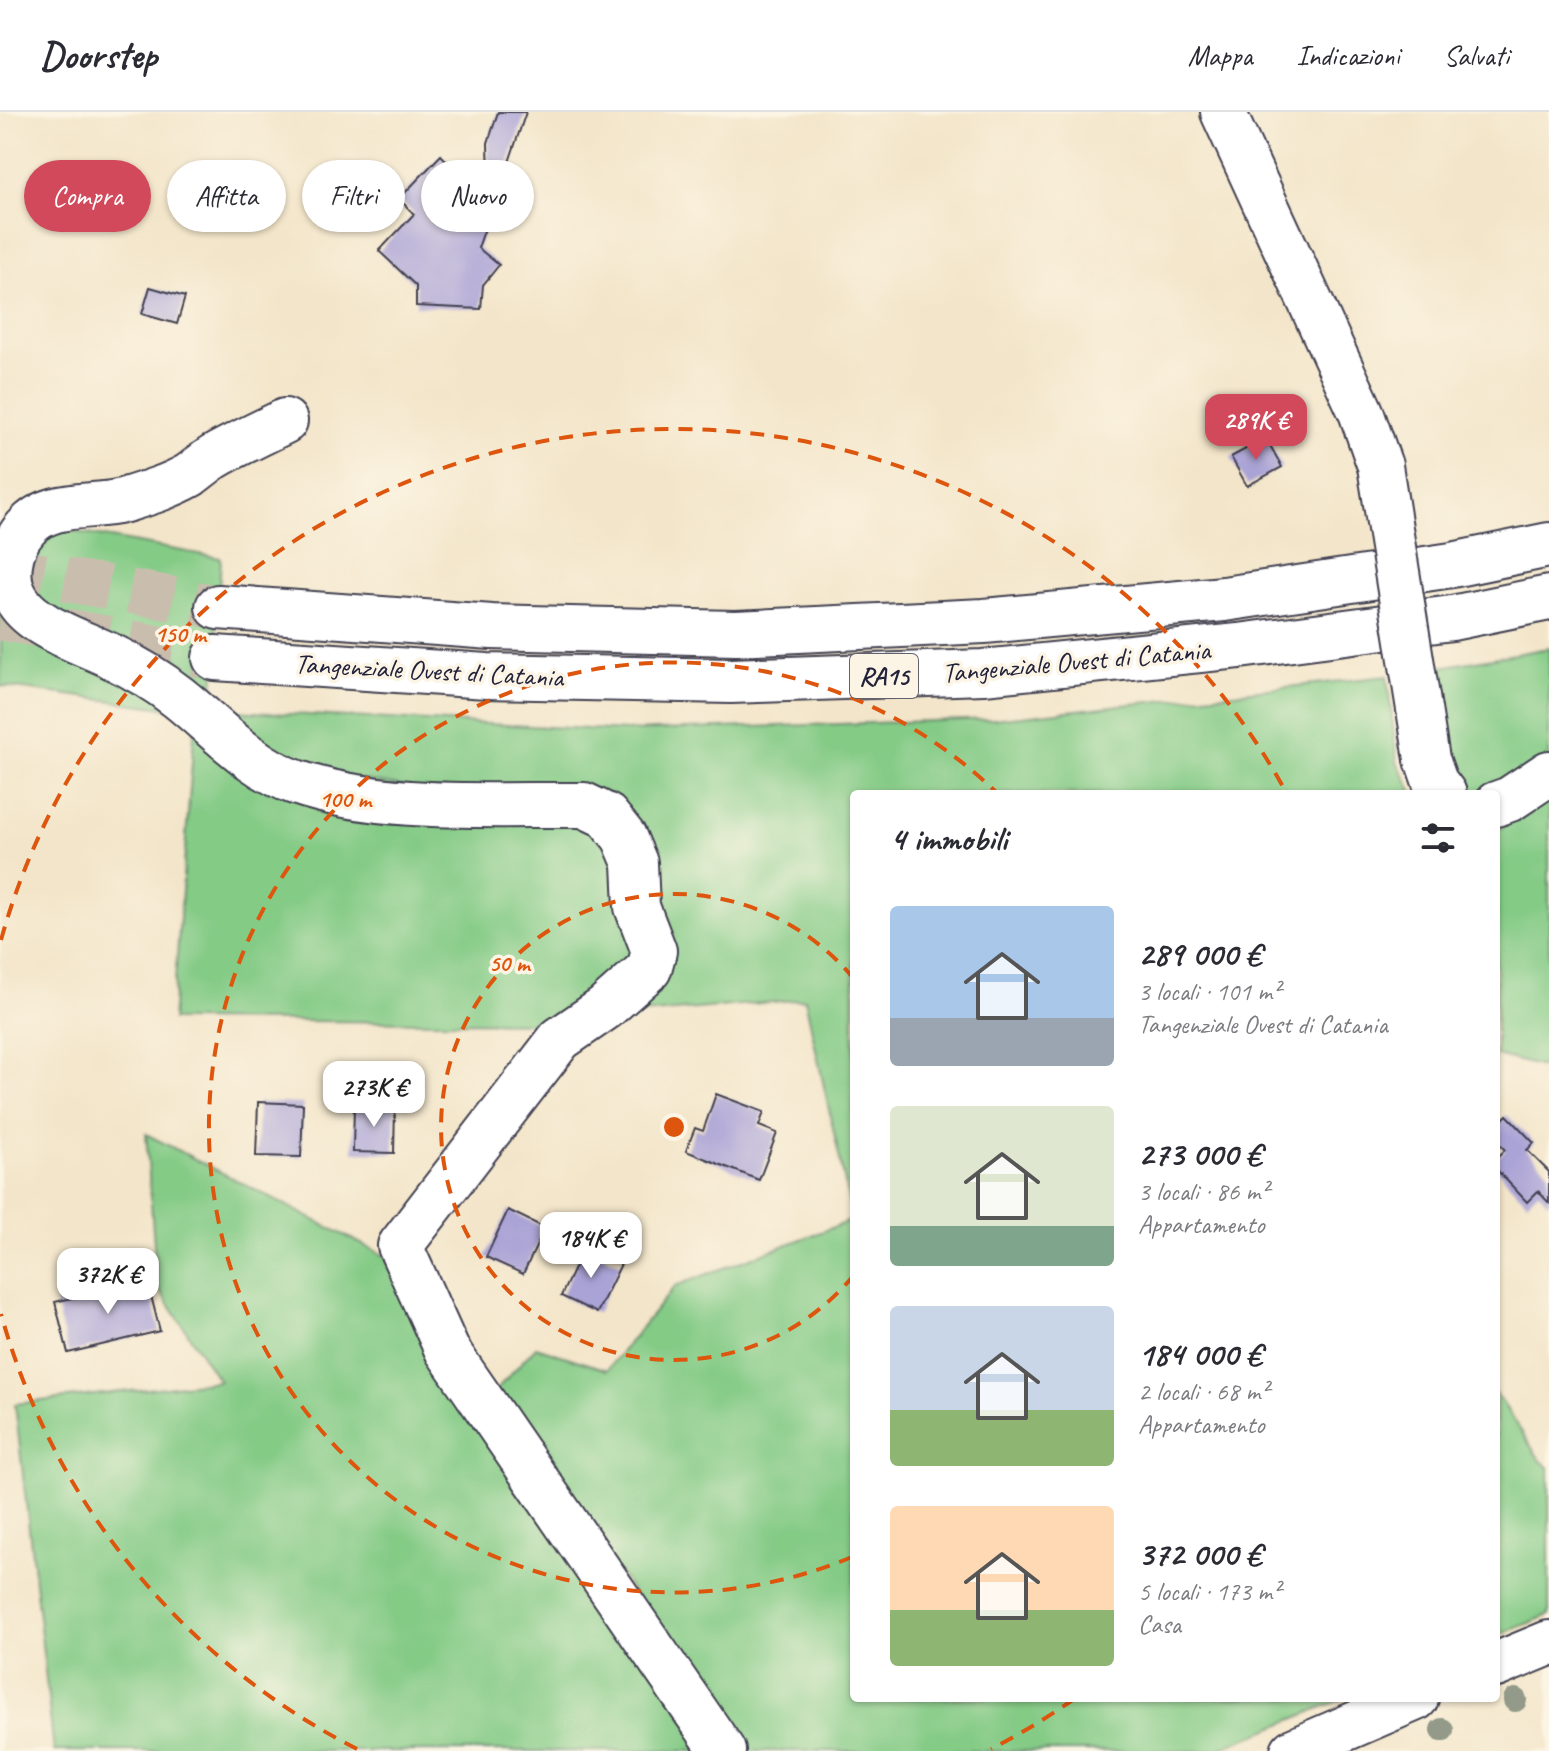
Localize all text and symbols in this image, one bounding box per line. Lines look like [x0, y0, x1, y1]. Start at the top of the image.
text: Doorstep [40, 32, 157, 79]
text: Mappa [1188, 38, 1252, 73]
text: Indicazioni [1296, 38, 1400, 73]
text: Salvati [1444, 38, 1509, 73]
chip: Compra [24, 160, 151, 232]
chip: Affitta [167, 160, 286, 232]
chip: Filtri [302, 160, 405, 232]
chip: Nuovo [421, 160, 534, 232]
pin: 289K € [1191, 394, 1321, 462]
text: 289K € [1223, 403, 1289, 436]
text: 150 m [154, 619, 208, 649]
street label: Tangenziale Ovest di Catania [941, 632, 1213, 690]
street label: Tangenziale Ovest di Catania [294, 645, 566, 695]
road number: RA15 [850, 654, 918, 698]
text: 100 m [319, 784, 373, 814]
icon: filters [1416, 816, 1460, 860]
text: 4 immobili [890, 817, 1007, 860]
text: 289 000 € [1138, 932, 1261, 975]
icon: home [954, 938, 1050, 1034]
text: 50 m [489, 948, 532, 978]
text: 3 locali · 101 m² [1138, 975, 1280, 1008]
text: Tangenziale Ovest di Catania [1138, 1008, 1388, 1041]
pin: 273K € [309, 1061, 439, 1129]
text: 273K € [341, 1070, 407, 1103]
centre of rings [660, 1113, 688, 1141]
text: 273 000 € [1138, 1132, 1261, 1175]
icon: home [954, 1138, 1050, 1234]
text: 3 locali · 86 m² [1138, 1175, 1268, 1208]
text: Appartamento [1138, 1208, 1264, 1241]
pin: 184K € [526, 1212, 656, 1280]
text: 184K € [558, 1221, 624, 1254]
pin: 372K € [43, 1248, 173, 1316]
text: 372K € [75, 1257, 141, 1290]
text: 184 000 € [1138, 1332, 1262, 1375]
icon: home [954, 1338, 1050, 1434]
text: 2 locali · 68 m² [1138, 1375, 1268, 1408]
text: Appartamento [1138, 1408, 1264, 1441]
text: 372 000 € [1138, 1532, 1261, 1575]
icon: home [954, 1538, 1050, 1634]
text: 5 locali · 173 m² [1138, 1575, 1280, 1608]
text: Casa [1138, 1608, 1181, 1641]

